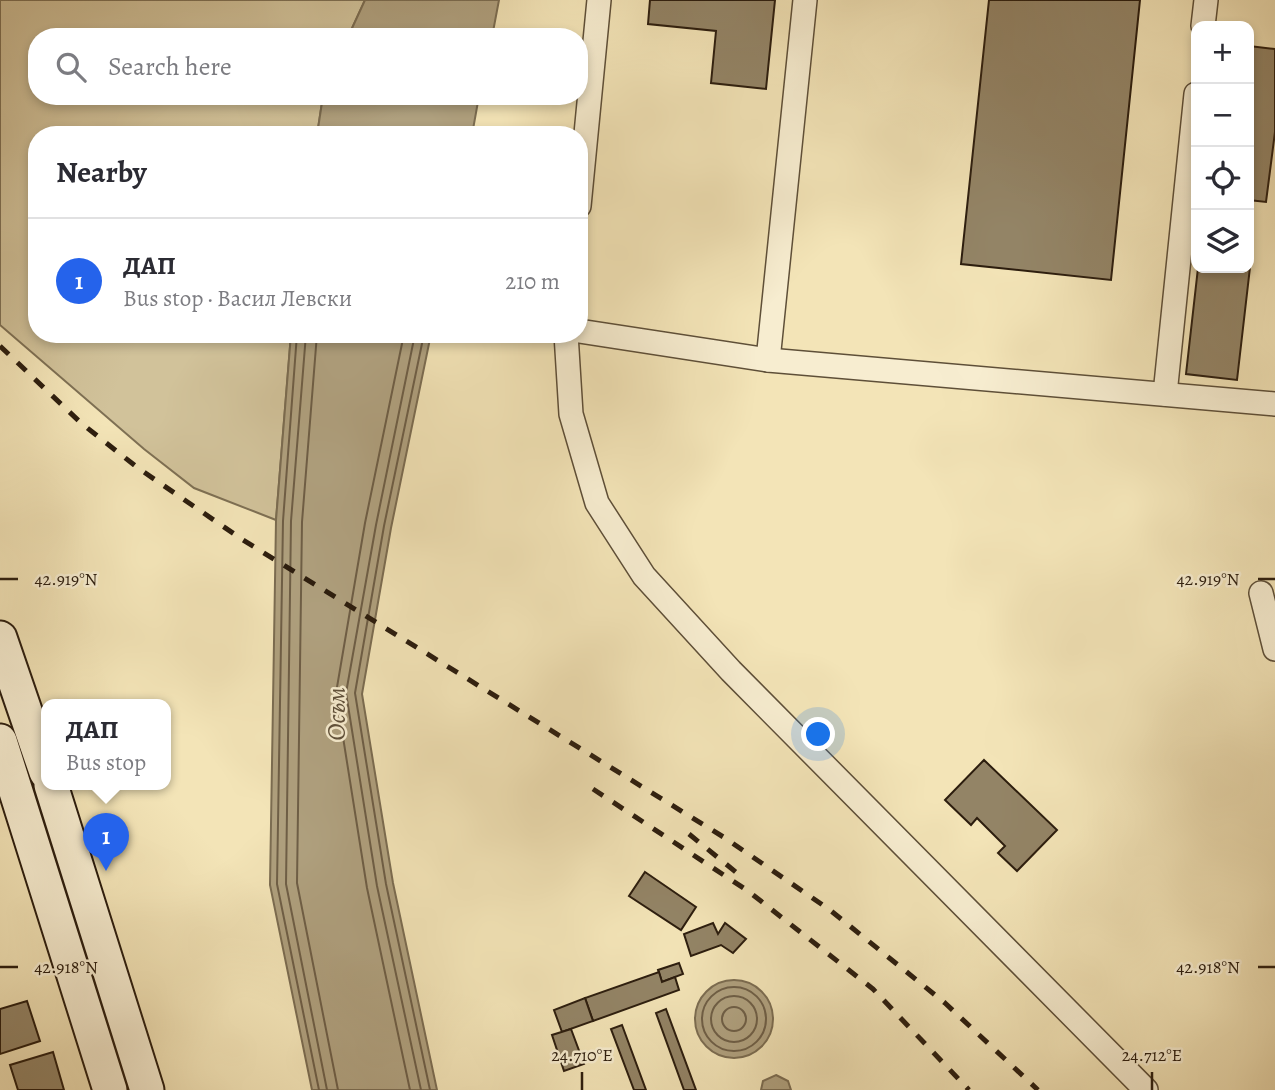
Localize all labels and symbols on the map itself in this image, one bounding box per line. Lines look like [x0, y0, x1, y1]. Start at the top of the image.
text: 42.919°N [34, 567, 98, 591]
text: 42.919°N [1176, 567, 1240, 591]
water label: Осъм [319, 687, 354, 741]
your location [801, 717, 835, 751]
pin: 1 [83, 813, 129, 871]
text: 42.918°N [34, 955, 98, 979]
text: 42.918°N [1176, 955, 1240, 979]
text: 24.710°E [551, 1043, 613, 1067]
text: 24.712°E [1122, 1043, 1182, 1067]

